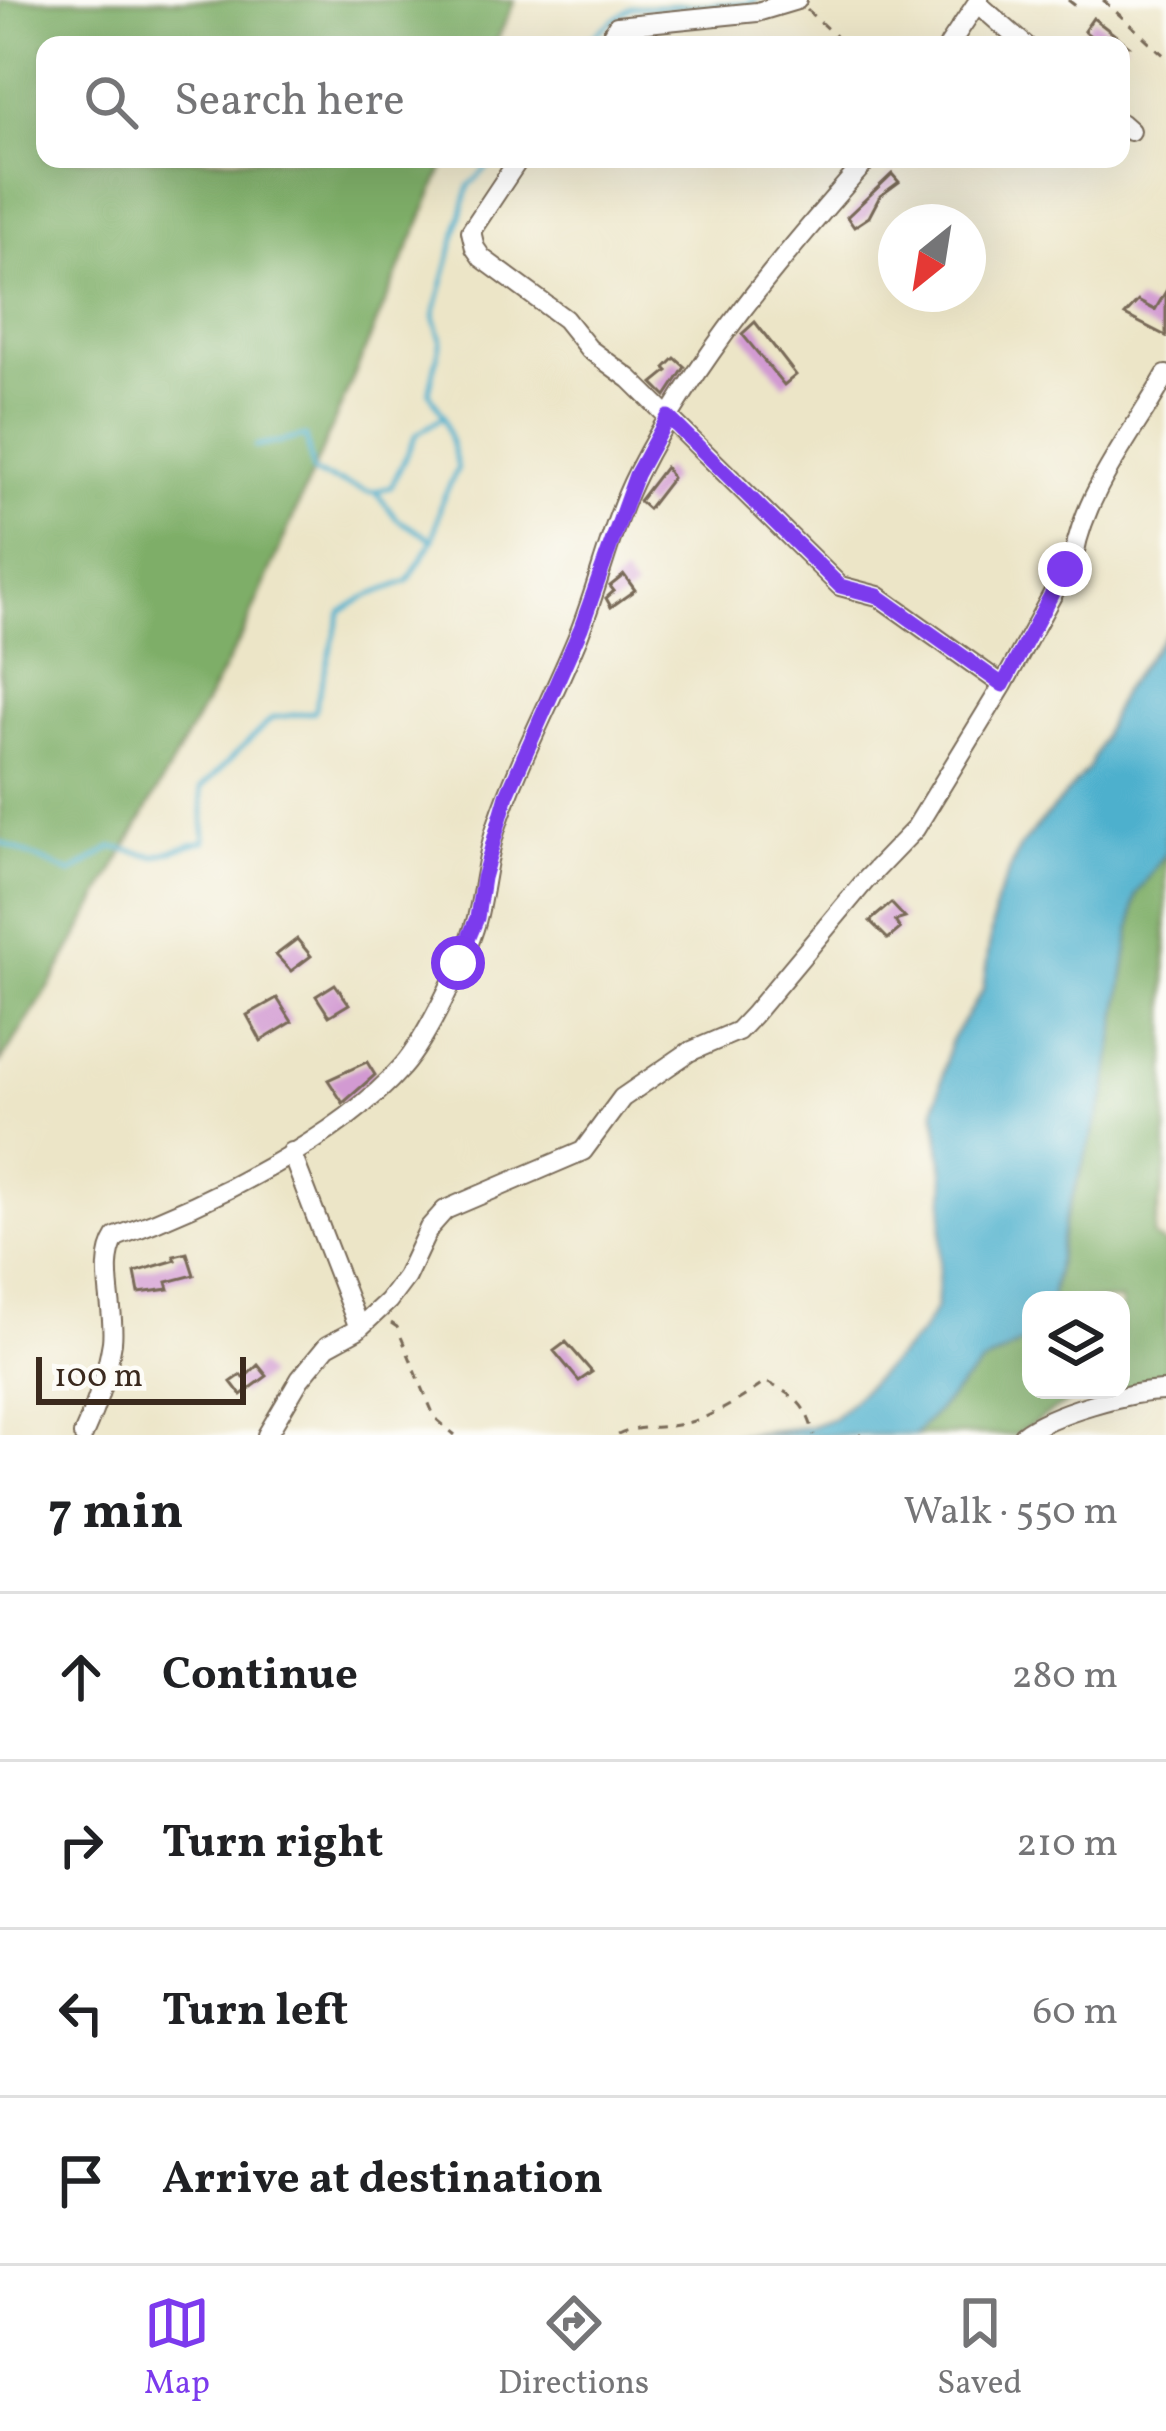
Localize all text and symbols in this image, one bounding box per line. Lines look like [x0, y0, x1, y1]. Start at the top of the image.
search box [36, 36, 1130, 168]
icon: search [78, 69, 144, 135]
text: Search here [174, 71, 405, 134]
north arrow [878, 204, 986, 312]
route end [1038, 542, 1092, 596]
route start [431, 936, 485, 990]
map controls [1022, 1291, 1130, 1399]
button: layers [1022, 1291, 1130, 1399]
scale bar [36, 1351, 246, 1404]
text: 100 m [54, 1355, 143, 1401]
text: 7 min [48, 1478, 184, 1549]
text: Walk · 550 m [904, 1486, 1118, 1540]
icon: ahead [48, 1644, 114, 1710]
text: Continue [162, 1645, 358, 1708]
text: 280 m [1011, 1650, 1118, 1704]
icon: right [48, 1812, 114, 1878]
text: Turn right [162, 1813, 383, 1876]
text: 210 m [1016, 1818, 1118, 1872]
icon: left [48, 1980, 114, 2046]
text: Turn left [162, 1981, 348, 2044]
text: 60 m [1033, 1986, 1118, 2040]
icon: arrive [48, 2148, 114, 2214]
text: Arrive at destination [162, 2149, 603, 2212]
tab: Map [144, 2290, 210, 2408]
tab: Directions [498, 2290, 649, 2408]
tab: Saved [937, 2290, 1022, 2408]

